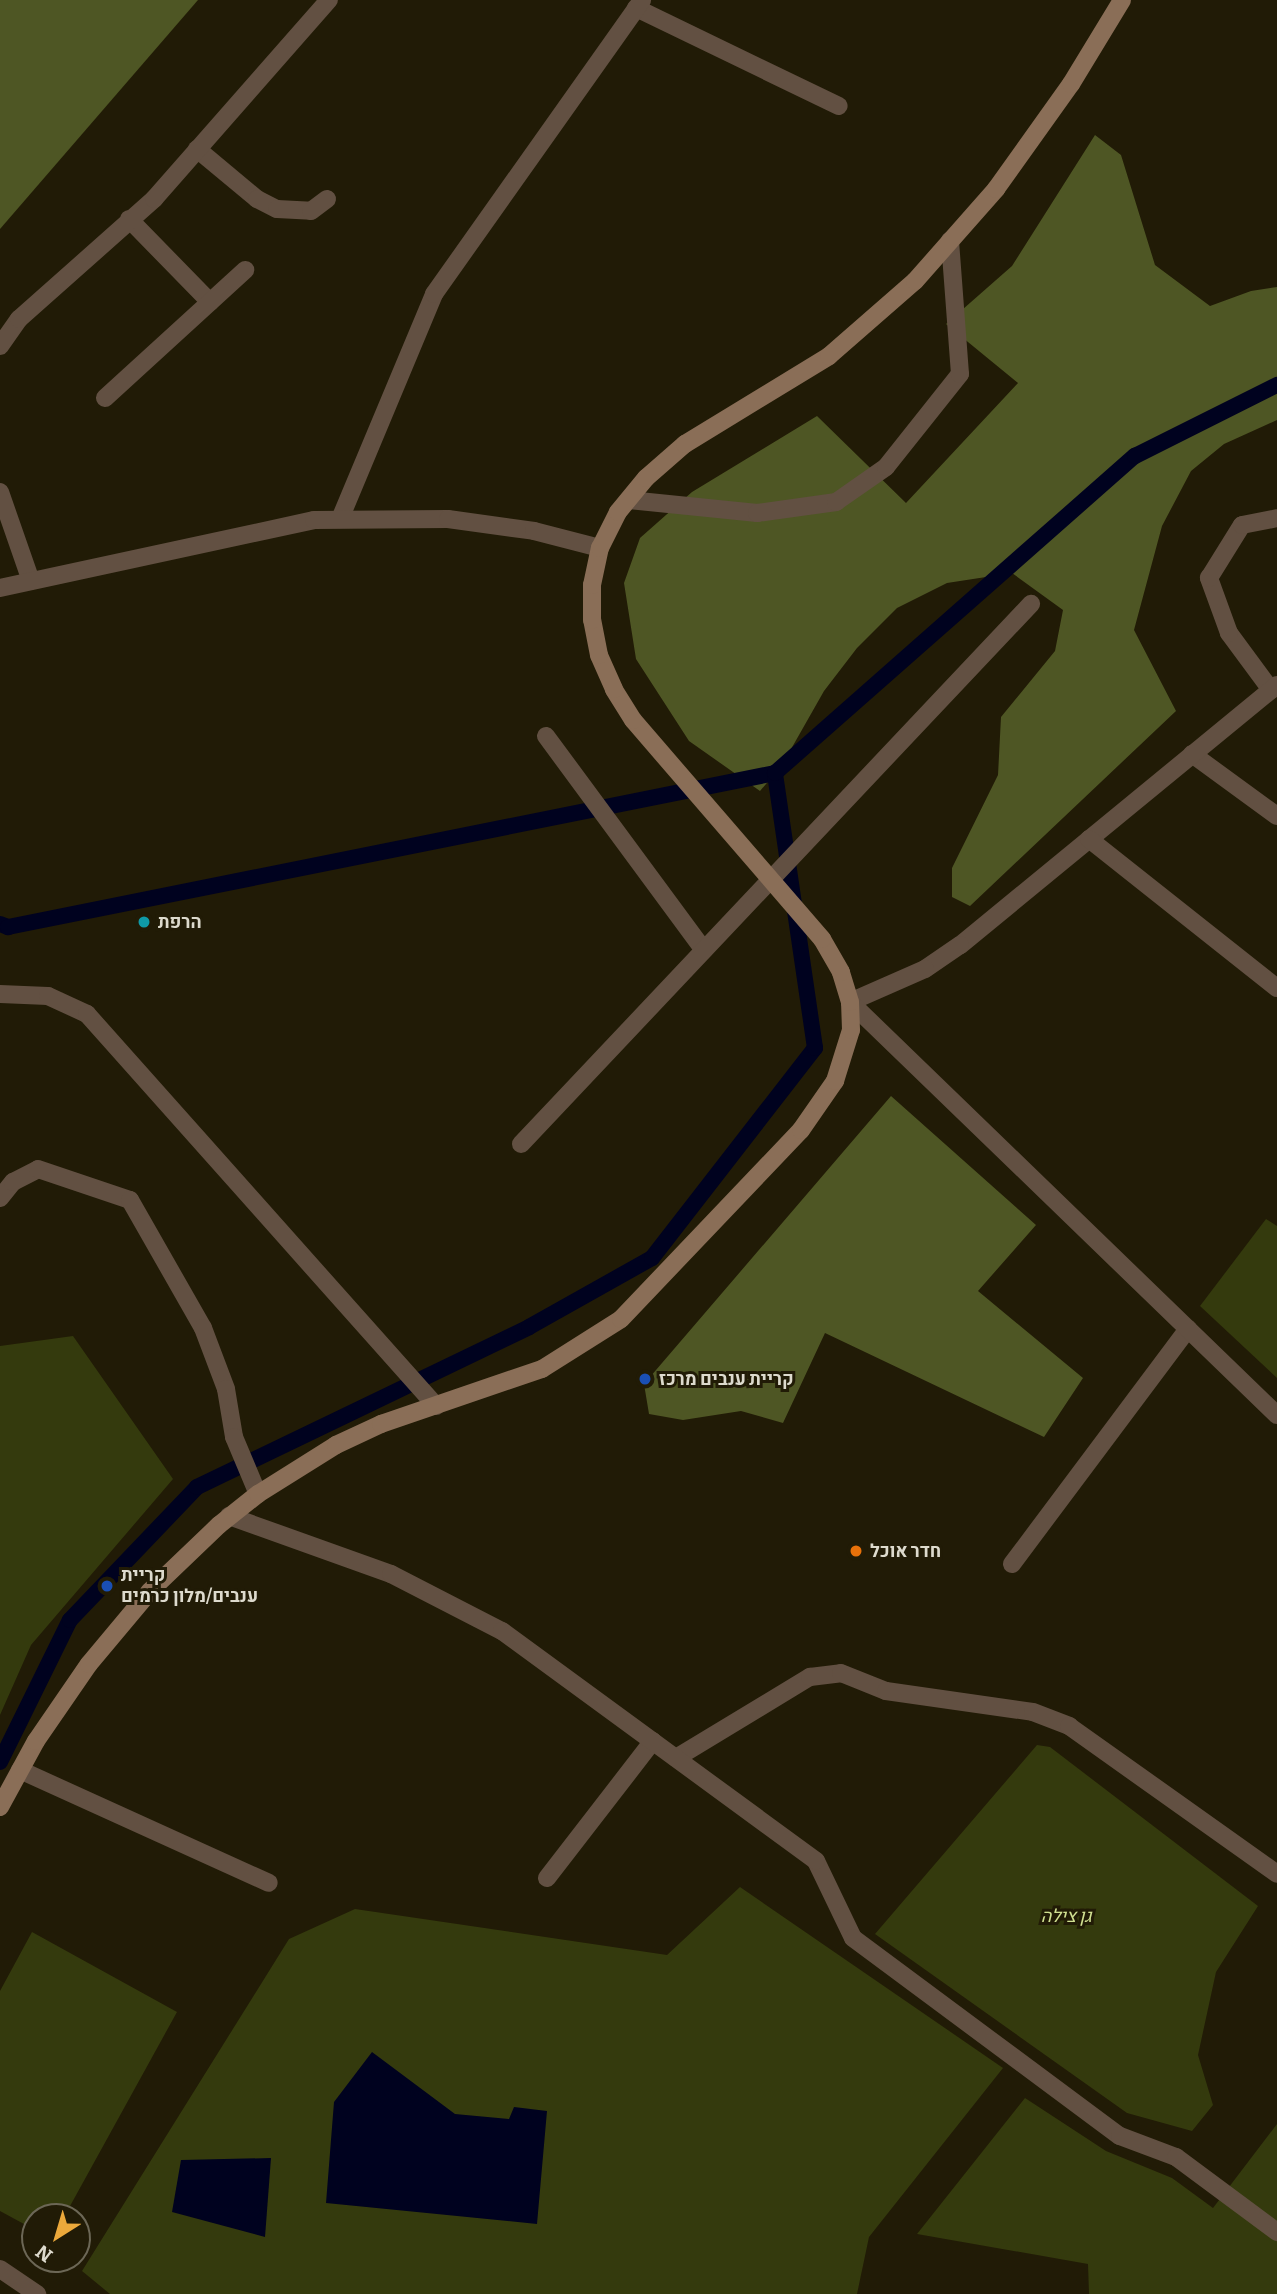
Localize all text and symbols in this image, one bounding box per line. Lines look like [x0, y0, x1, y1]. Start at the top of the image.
place label: הרפת [158, 911, 202, 933]
marker: הרפת [136, 914, 152, 930]
place label: קריית ענבים מרכז [659, 1368, 794, 1390]
marker: קריית ענבים מרכז [637, 1371, 653, 1387]
place label: חדר אוכל [870, 1540, 941, 1562]
marker: חדר אוכל [848, 1543, 864, 1559]
place label: קריית ענבים/מלון כרמים [121, 1565, 258, 1608]
marker: קריית ענבים/מלון כרמים [99, 1578, 115, 1594]
park label: גן צילה [1041, 1905, 1091, 1927]
north arrow [21, 2203, 91, 2273]
text: N [31, 2240, 57, 2267]

